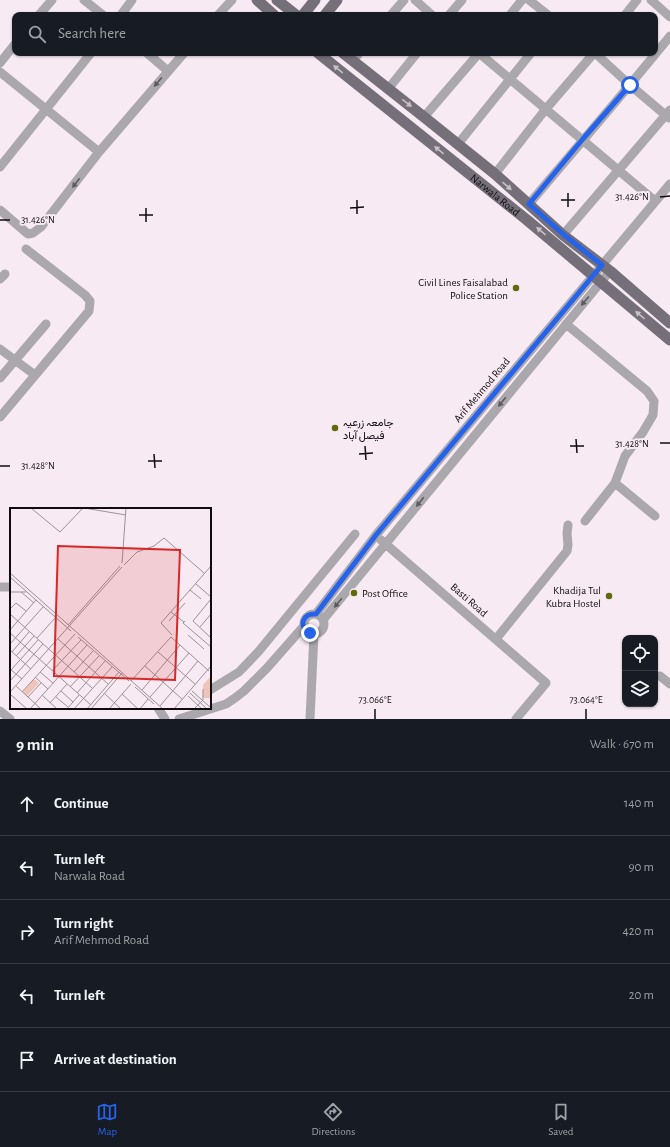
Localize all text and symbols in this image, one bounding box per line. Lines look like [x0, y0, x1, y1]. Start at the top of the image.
search box [12, 12, 658, 56]
icon: search [26, 23, 48, 45]
text: Search here [58, 26, 126, 41]
one-way arrow [332, 65, 343, 73]
route start [621, 76, 639, 94]
one-way arrow [154, 77, 163, 88]
one-way arrow [401, 99, 412, 108]
one-way arrow [434, 146, 445, 154]
street label: Narwala Road [469, 172, 522, 218]
one-way arrow [71, 177, 80, 188]
one-way arrow [502, 181, 513, 190]
text: 31.426°N [615, 192, 649, 202]
text: 31.426°N [21, 215, 55, 225]
one-way arrow [535, 227, 546, 236]
place label: Civil Lines Faisalabad Police Station [418, 277, 508, 301]
marker: Civil Lines Faisalabad Police Station [511, 283, 521, 293]
one-way arrow [580, 296, 589, 307]
one-way arrow [635, 311, 646, 320]
street label: Arif Mehmod Road [452, 355, 512, 424]
one-way arrow [498, 396, 507, 407]
place label: جامعہ زرعیہ فیصل آباد [343, 417, 394, 442]
marker: جامعہ زرعیہ فیصل آباد [330, 423, 340, 433]
text: 31.428°N [615, 439, 649, 449]
text: 31.428°N [21, 461, 55, 471]
one-way arrow [415, 497, 424, 507]
inset map [10, 508, 211, 709]
street label: Basti Road [448, 581, 490, 619]
place label: Khadija Tul Kubra Hostel [546, 585, 601, 609]
marker: Post Office [349, 588, 359, 598]
place label: Post Office [362, 588, 408, 599]
marker: Khadija Tul Kubra Hostel [604, 591, 614, 601]
one-way arrow [333, 597, 342, 608]
route end [301, 624, 319, 642]
map controls [622, 635, 658, 707]
button: locate [622, 635, 658, 671]
button: layers [622, 671, 658, 707]
text: 73.066°E [358, 695, 392, 705]
text: 73.064°E [569, 695, 603, 705]
text: 9 min [16, 736, 54, 753]
text: Walk · 670 m [590, 738, 654, 751]
icon: ahead [16, 793, 38, 815]
text: Continue [54, 796, 109, 811]
text: 140 m [624, 797, 654, 810]
text: Turn left [54, 852, 105, 867]
icon: left [16, 857, 38, 879]
text: 90 m [628, 861, 654, 874]
text: Narwala Road [54, 870, 125, 883]
text: Turn right [54, 916, 113, 931]
icon: right [16, 921, 38, 943]
text: 420 m [622, 925, 654, 938]
text: Arif Mehmod Road [54, 934, 149, 947]
icon: left [16, 985, 38, 1007]
text: Turn left [54, 988, 105, 1003]
text: 20 m [629, 989, 654, 1002]
icon: arrive [16, 1049, 38, 1071]
text: Arrive at destination [54, 1052, 177, 1067]
tab: Map [96, 1101, 118, 1138]
tab: Directions [311, 1101, 355, 1138]
tab: Saved [548, 1101, 573, 1138]

